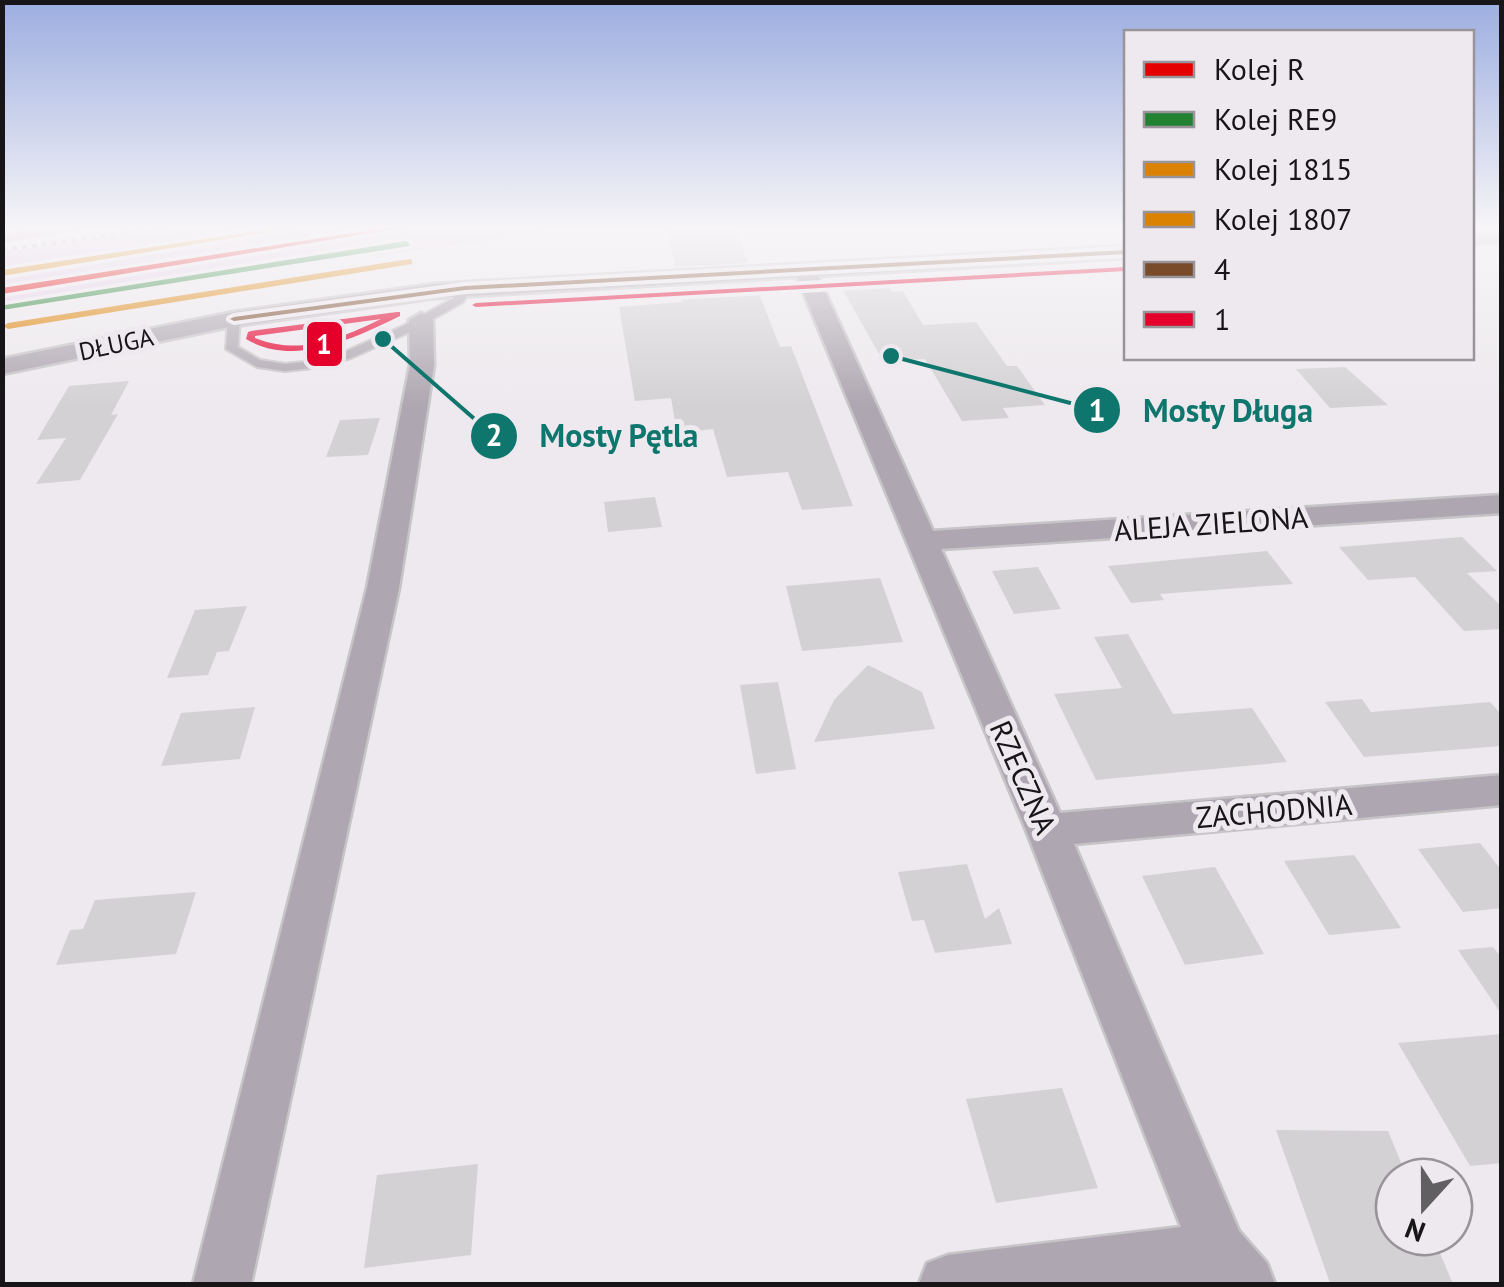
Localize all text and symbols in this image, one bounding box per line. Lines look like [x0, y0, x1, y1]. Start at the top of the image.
legend [1124, 30, 1474, 360]
text: Kolej R [1214, 49, 1305, 88]
text: Kolej RE9 [1214, 99, 1337, 138]
text: Kolej 1815 [1214, 149, 1352, 188]
text: Kolej 1807 [1214, 199, 1352, 238]
text: 4 [1214, 249, 1230, 288]
text: 1 [1214, 299, 1230, 338]
street label: DŁUGA [76, 320, 157, 368]
line badge: 1 [305, 320, 344, 368]
text: 1 [316, 325, 332, 362]
callout: Mosty Długa [1072, 379, 1333, 441]
text: Mosty Długa [1143, 389, 1313, 431]
text: 1 [1088, 390, 1106, 429]
callout: Mosty Pętla [469, 405, 719, 467]
text: Mosty Pętla [540, 414, 698, 456]
text: 2 [485, 415, 503, 454]
street label: ALEJA ZIELONA [1113, 497, 1310, 549]
street label: RZECZNA [982, 714, 1066, 840]
street label: ZACHODNIA [1194, 784, 1354, 836]
north arrow [1374, 1157, 1474, 1257]
text: N [1400, 1210, 1430, 1251]

